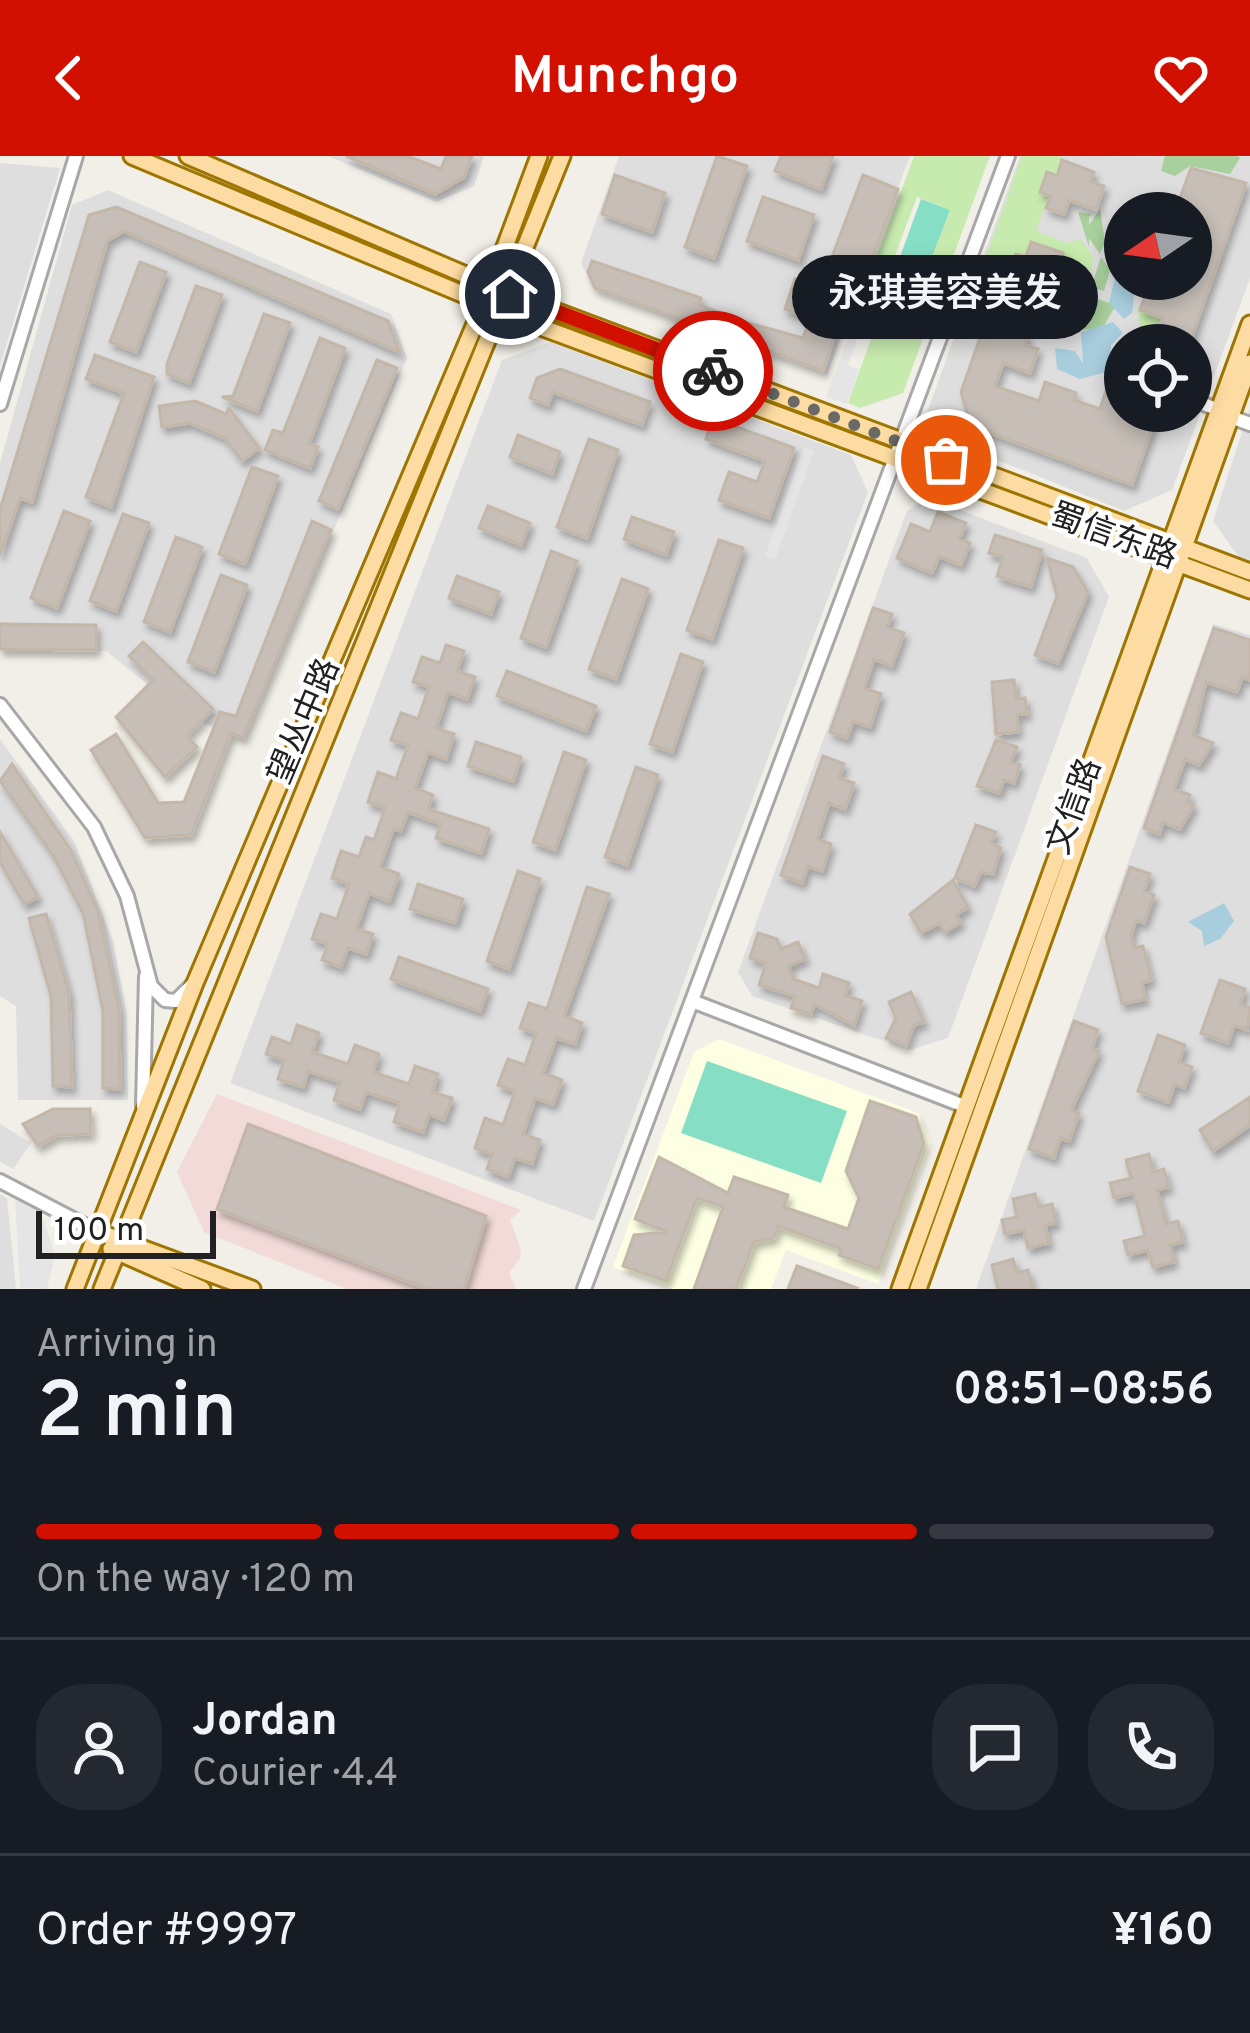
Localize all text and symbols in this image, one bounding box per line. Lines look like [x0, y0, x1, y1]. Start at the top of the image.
text: Munchgo [511, 44, 739, 113]
icon: back [36, 45, 102, 111]
icon: heart [1148, 45, 1214, 111]
north arrow [1104, 192, 1212, 300]
map controls [1104, 192, 1212, 432]
pin [459, 243, 561, 345]
callout: 永琪美容美发 [793, 256, 1099, 340]
icon: home [477, 261, 543, 327]
text: 永琪美容美发 [828, 272, 1062, 321]
courier [653, 311, 773, 431]
button: locate [1104, 324, 1212, 432]
icon: bike [680, 338, 746, 404]
pin [895, 409, 997, 511]
icon: bag [913, 427, 979, 493]
street label: 蜀信东路 [1044, 496, 1182, 580]
street label: 望丛中路 [261, 653, 351, 791]
street label: 文信路 [1039, 753, 1113, 861]
scale bar [36, 1205, 216, 1258]
text: 100 m [54, 1211, 144, 1253]
text: Arriving in [36, 1322, 218, 1371]
text: 08:51–08:56 [953, 1363, 1214, 1420]
text: 2 min [36, 1366, 237, 1465]
text: On the way · 120 m [36, 1557, 355, 1606]
button: person [36, 1684, 162, 1810]
button: chat [932, 1684, 1058, 1810]
button: phone [1088, 1684, 1214, 1810]
text: Jordan [192, 1694, 338, 1751]
text: Courier · 4.4 [192, 1751, 398, 1800]
text: Order #9997 [36, 1904, 297, 1961]
text: ¥160 [1111, 1904, 1214, 1961]

